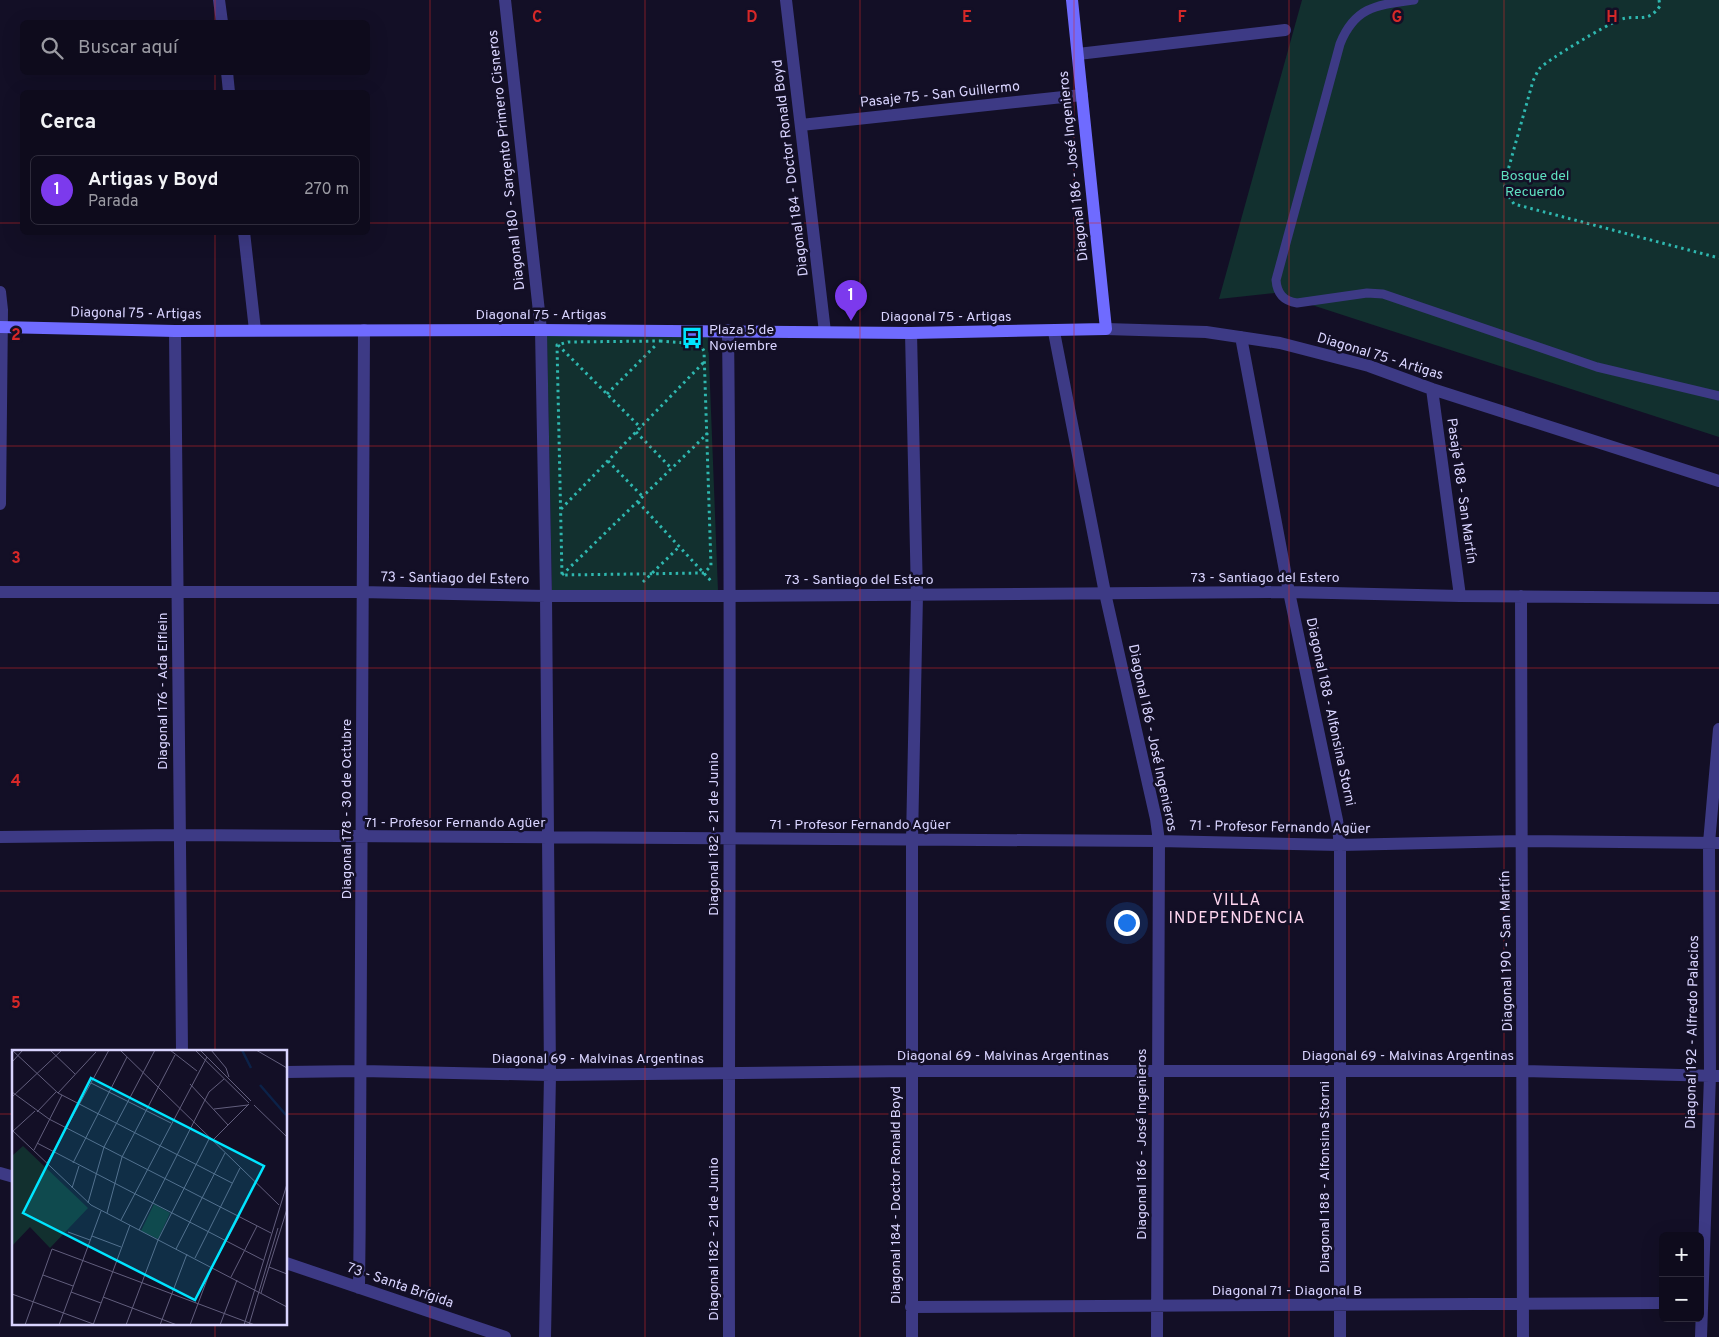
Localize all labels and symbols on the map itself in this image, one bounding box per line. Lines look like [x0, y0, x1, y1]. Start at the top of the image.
text: C [532, 8, 542, 28]
text: D [746, 8, 758, 28]
text: E [962, 8, 972, 28]
text: F [1177, 8, 1187, 28]
text: G [1392, 8, 1402, 28]
text: H [1606, 8, 1618, 28]
street label: Diagonal 180 - Sargento Primero Cisneros [485, 29, 529, 291]
street label: Diagonal 184 - Doctor Ronald Boyd [769, 59, 813, 277]
street label: Diagonal 186 - José Ingenieros [1056, 70, 1092, 262]
street label: Pasaje 75 - San Guillermo [859, 78, 1021, 112]
park label: Bosque del Recuerdo [1501, 168, 1570, 201]
pin: 1 [835, 280, 867, 321]
street label: Diagonal 75 - Artigas [70, 304, 202, 324]
street label: Diagonal 75 - Artigas [475, 307, 607, 324]
street label: Diagonal 75 - Artigas [880, 309, 1012, 326]
place label: Plaza 5 de Noviembre [709, 322, 777, 355]
bus stop icon: Plaza 5 de Noviembre [679, 325, 705, 351]
text: 2 [11, 326, 21, 346]
street label: Diagonal 75 - Artigas [1315, 330, 1445, 384]
street label: Pasaje 188 - San Martín [1442, 417, 1480, 565]
text: 3 [11, 549, 21, 569]
street label: 73 - Santiago del Estero [380, 569, 530, 589]
street label: 73 - Santiago del Estero [1190, 570, 1340, 587]
street label: 73 - Santiago del Estero [784, 572, 934, 589]
street label: Diagonal 176 - Ada Elflein [155, 612, 172, 770]
street label: Diagonal 188 - Alfonsina Storni [1302, 616, 1358, 808]
street label: Diagonal 186 - José Ingenieros [1124, 643, 1180, 833]
street label: Diagonal 178 - 30 de Octubre [339, 719, 356, 899]
street label: Diagonal 182 - 21 de Junio [706, 752, 723, 916]
text: 4 [11, 772, 21, 792]
street label: 71 - Profesor Fernando Agüer [364, 815, 546, 832]
street label: 71 - Profesor Fernando Agüer [769, 817, 951, 834]
street label: 71 - Profesor Fernando Agüer [1189, 818, 1371, 838]
street label: Diagonal 190 - San Martín [1497, 870, 1517, 1032]
district label: VILLA INDEPENDENCIA [1169, 891, 1305, 929]
your location [1114, 910, 1140, 936]
street label: Diagonal 192 - Alfredo Palacios [1683, 935, 1703, 1129]
text: 5 [11, 994, 21, 1014]
street label: Diagonal 69 - Malvinas Argentinas [897, 1048, 1109, 1065]
street label: Diagonal 186 - José Ingenieros [1134, 1048, 1151, 1240]
street label: Diagonal 69 - Malvinas Argentinas [1302, 1048, 1514, 1065]
inset map [12, 1050, 288, 1324]
street label: Diagonal 69 - Malvinas Argentinas [492, 1051, 704, 1068]
street label: Diagonal 188 - Alfonsina Storni [1317, 1081, 1334, 1273]
street label: Diagonal 184 - Doctor Ronald Boyd [888, 1086, 905, 1304]
street label: Diagonal 182 - 21 de Junio [706, 1157, 723, 1321]
street label: 73 - Santa Brígida [344, 1260, 456, 1312]
street label: Diagonal 71 - Diagonal B [1212, 1283, 1362, 1300]

